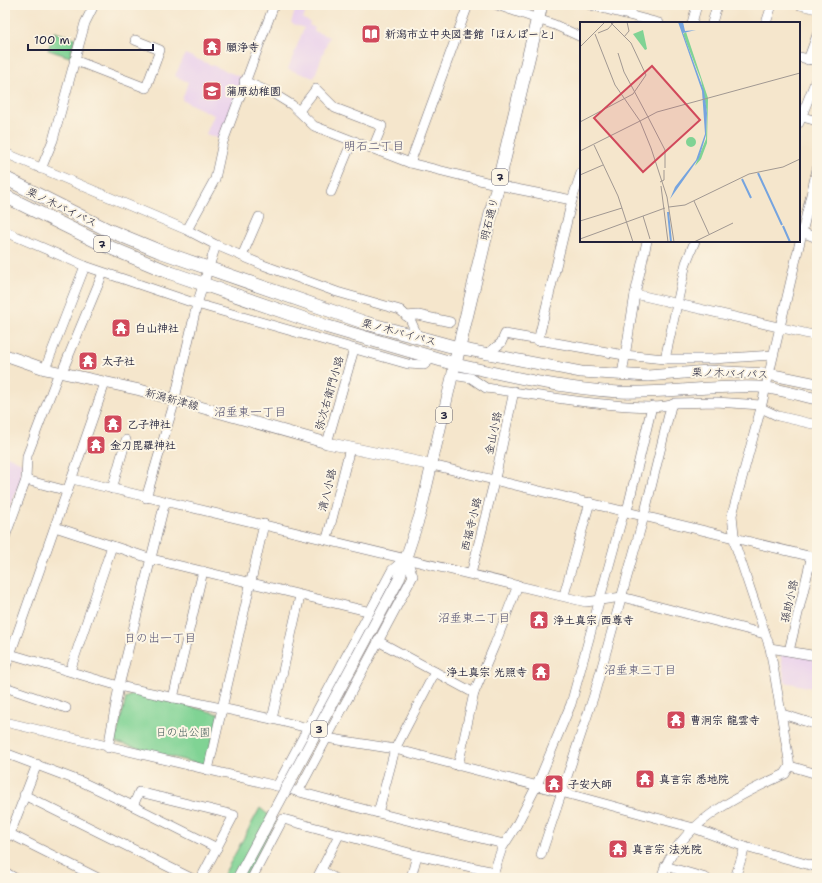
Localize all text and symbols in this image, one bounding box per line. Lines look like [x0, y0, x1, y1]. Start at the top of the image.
inset map [580, 22, 800, 242]
library icon: 新潟市立中央図書館「ほんぽーと」 [360, 23, 382, 45]
scale bar [28, 26, 153, 52]
place label: 新潟市立中央図書館「ほんぽーと」 [385, 27, 561, 42]
text: 100 m [34, 32, 70, 48]
temple icon: 願浄寺 [201, 36, 223, 58]
place label: 願浄寺 [226, 40, 259, 55]
school or university icon: 蒲原幼稚園 [201, 80, 223, 102]
place label: 蒲原幼稚園 [226, 84, 281, 99]
district label: 明石二丁目 [344, 138, 404, 154]
road number: 7 [492, 169, 508, 185]
street label: 栗ノ木バイパス [24, 184, 100, 231]
street label: 明石通り [477, 196, 502, 242]
road number: 7 [94, 236, 110, 252]
street label: 栗ノ木バイパス [360, 315, 438, 350]
temple icon: 白山神社 [110, 317, 132, 339]
place label: 白山神社 [135, 321, 179, 336]
temple icon: 太子社 [77, 350, 99, 372]
place label: 太子社 [102, 354, 135, 369]
street label: 弥次右衛門小路 [312, 354, 347, 432]
street label: 栗ノ木バイパス [691, 365, 769, 382]
street label: 新潟新津線 [143, 385, 200, 414]
district label: 沼垂東一丁目 [214, 404, 286, 420]
road number: 3 [436, 407, 452, 423]
street label: 金山小路 [482, 410, 505, 456]
temple icon: 乙子神社 [102, 413, 124, 435]
place label: 乙子神社 [127, 417, 171, 432]
temple icon: 金刀毘羅神社 [85, 434, 107, 456]
place label: 金刀毘羅神社 [110, 438, 176, 453]
street label: 清八小路 [315, 467, 340, 513]
street label: 西福寺小路 [458, 496, 485, 553]
street label: 孫助小路 [777, 578, 802, 624]
temple icon: 浄土真宗 西尊寺 [528, 609, 550, 631]
district label: 沼垂東二丁目 [438, 610, 510, 626]
place label: 浄土真宗 西尊寺 [553, 613, 634, 628]
district label: 日の出一丁目 [124, 630, 196, 646]
temple icon: 浄土真宗 光照寺 [530, 661, 552, 683]
district label: 沼垂東三丁目 [604, 662, 676, 678]
place label: 浄土真宗 光照寺 [446, 665, 527, 680]
temple icon: 曹洞宗 龍雲寺 [665, 709, 687, 731]
place label: 曹洞宗 龍雲寺 [690, 713, 760, 728]
road number: 3 [311, 721, 327, 737]
park label: 日の出公園 [156, 725, 211, 740]
temple icon: 真言宗 悉地院 [634, 768, 656, 790]
place label: 真言宗 悉地院 [659, 772, 729, 787]
temple icon: 子安大師 [543, 773, 565, 795]
place label: 子安大師 [568, 777, 612, 792]
temple icon: 真言宗 法光院 [607, 838, 629, 860]
place label: 真言宗 法光院 [632, 842, 702, 857]

